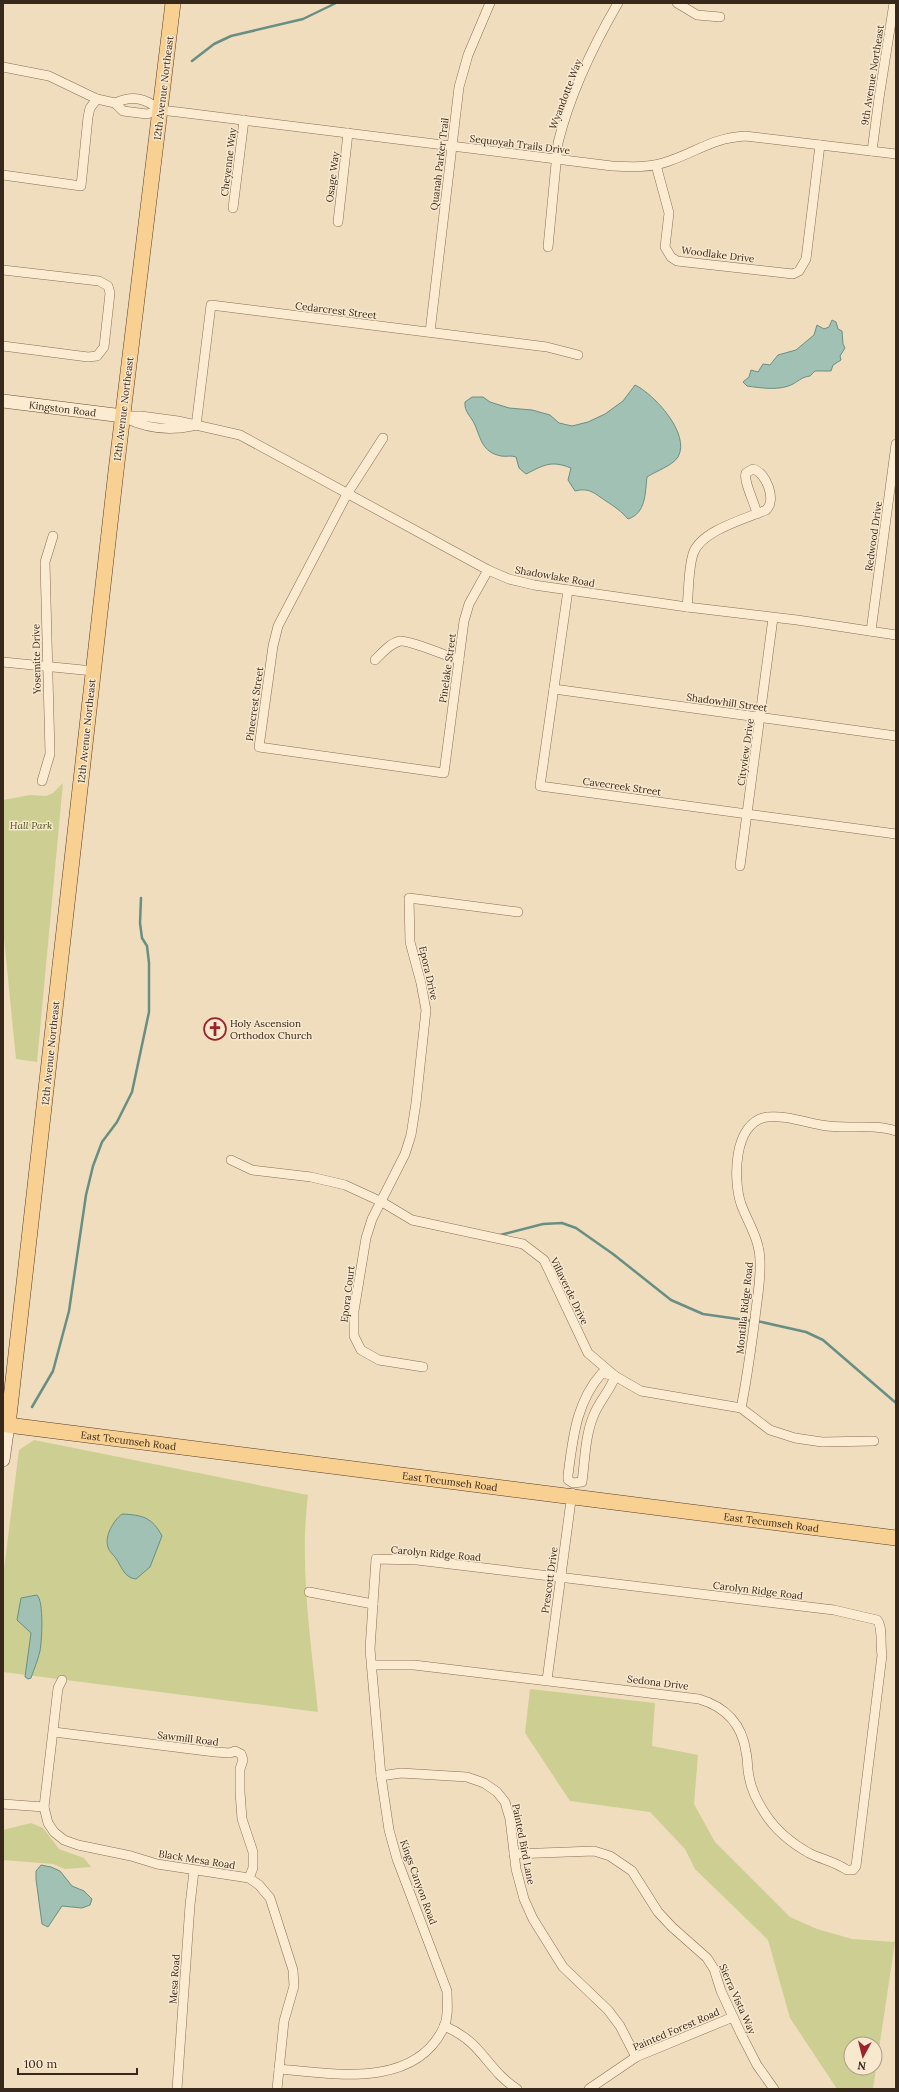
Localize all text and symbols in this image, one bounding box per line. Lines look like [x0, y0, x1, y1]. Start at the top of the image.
street label: 9th Avenue Northeast [858, 24, 887, 126]
street label: 12th Avenue Northeast [151, 35, 176, 141]
street label: Wyandotte Way [546, 57, 585, 131]
street label: Quanah Parker Trail [427, 117, 452, 211]
street label: Cheyenne Way [218, 126, 239, 197]
street label: Sequoyah Trails Drive [469, 132, 571, 157]
street label: Osage Way [323, 150, 342, 203]
street label: Woodlake Drive [681, 244, 756, 265]
street label: Cedarcrest Street [294, 299, 378, 322]
street label: 12th Avenue Northeast [111, 356, 136, 462]
street label: Kingston Road [28, 398, 97, 420]
street label: Redwood Drive [862, 500, 885, 572]
street label: Shadowlake Road [514, 563, 596, 590]
street label: Yosemite Drive [29, 623, 44, 695]
street label: Pinelake Street [436, 632, 459, 704]
street label: Pinecrest Street [243, 666, 266, 742]
street label: 12th Avenue Northeast [75, 678, 98, 784]
street label: Shadowhill Street [686, 690, 768, 715]
street label: Cityview Drive [734, 717, 757, 787]
street label: Cavecreek Street [582, 775, 662, 798]
park label: Hall Park [10, 819, 52, 832]
street label: Epora Drive [416, 945, 441, 1002]
street label: 12th Avenue Northeast [39, 1000, 62, 1106]
church icon: Holy Ascension Orthodox Church [202, 1016, 228, 1042]
place label: Holy Ascension Orthodox Church [230, 1017, 312, 1042]
street label: Villaverde Drive [547, 1254, 592, 1328]
street label: Montilla Ridge Road [733, 1261, 756, 1355]
street label: Epora Court [338, 1265, 357, 1323]
street label: East Tecumseh Road [80, 1428, 177, 1453]
street label: East Tecumseh Road [401, 1469, 498, 1494]
street label: East Tecumseh Road [723, 1510, 820, 1535]
street label: Carolyn Ridge Road [390, 1543, 482, 1564]
street label: Prescott Drive [538, 1545, 561, 1614]
street label: Carolyn Ridge Road [712, 1579, 804, 1602]
street label: Sedona Drive [627, 1672, 690, 1693]
street label: Sawmill Road [157, 1728, 219, 1749]
street label: Painted Bird Lane [509, 1802, 538, 1886]
street label: Kings Canyon Road [397, 1838, 440, 1926]
street label: Black Mesa Road [158, 1847, 236, 1872]
street label: Mesa Road [166, 1954, 183, 2005]
street label: Sierra Vista Way [716, 1962, 759, 2037]
street label: Painted Forest Road [631, 2005, 722, 2054]
north arrow [843, 2036, 883, 2076]
scale bar [18, 2050, 137, 2076]
text: 100 m [24, 2056, 57, 2071]
text: N [856, 2058, 867, 2073]

